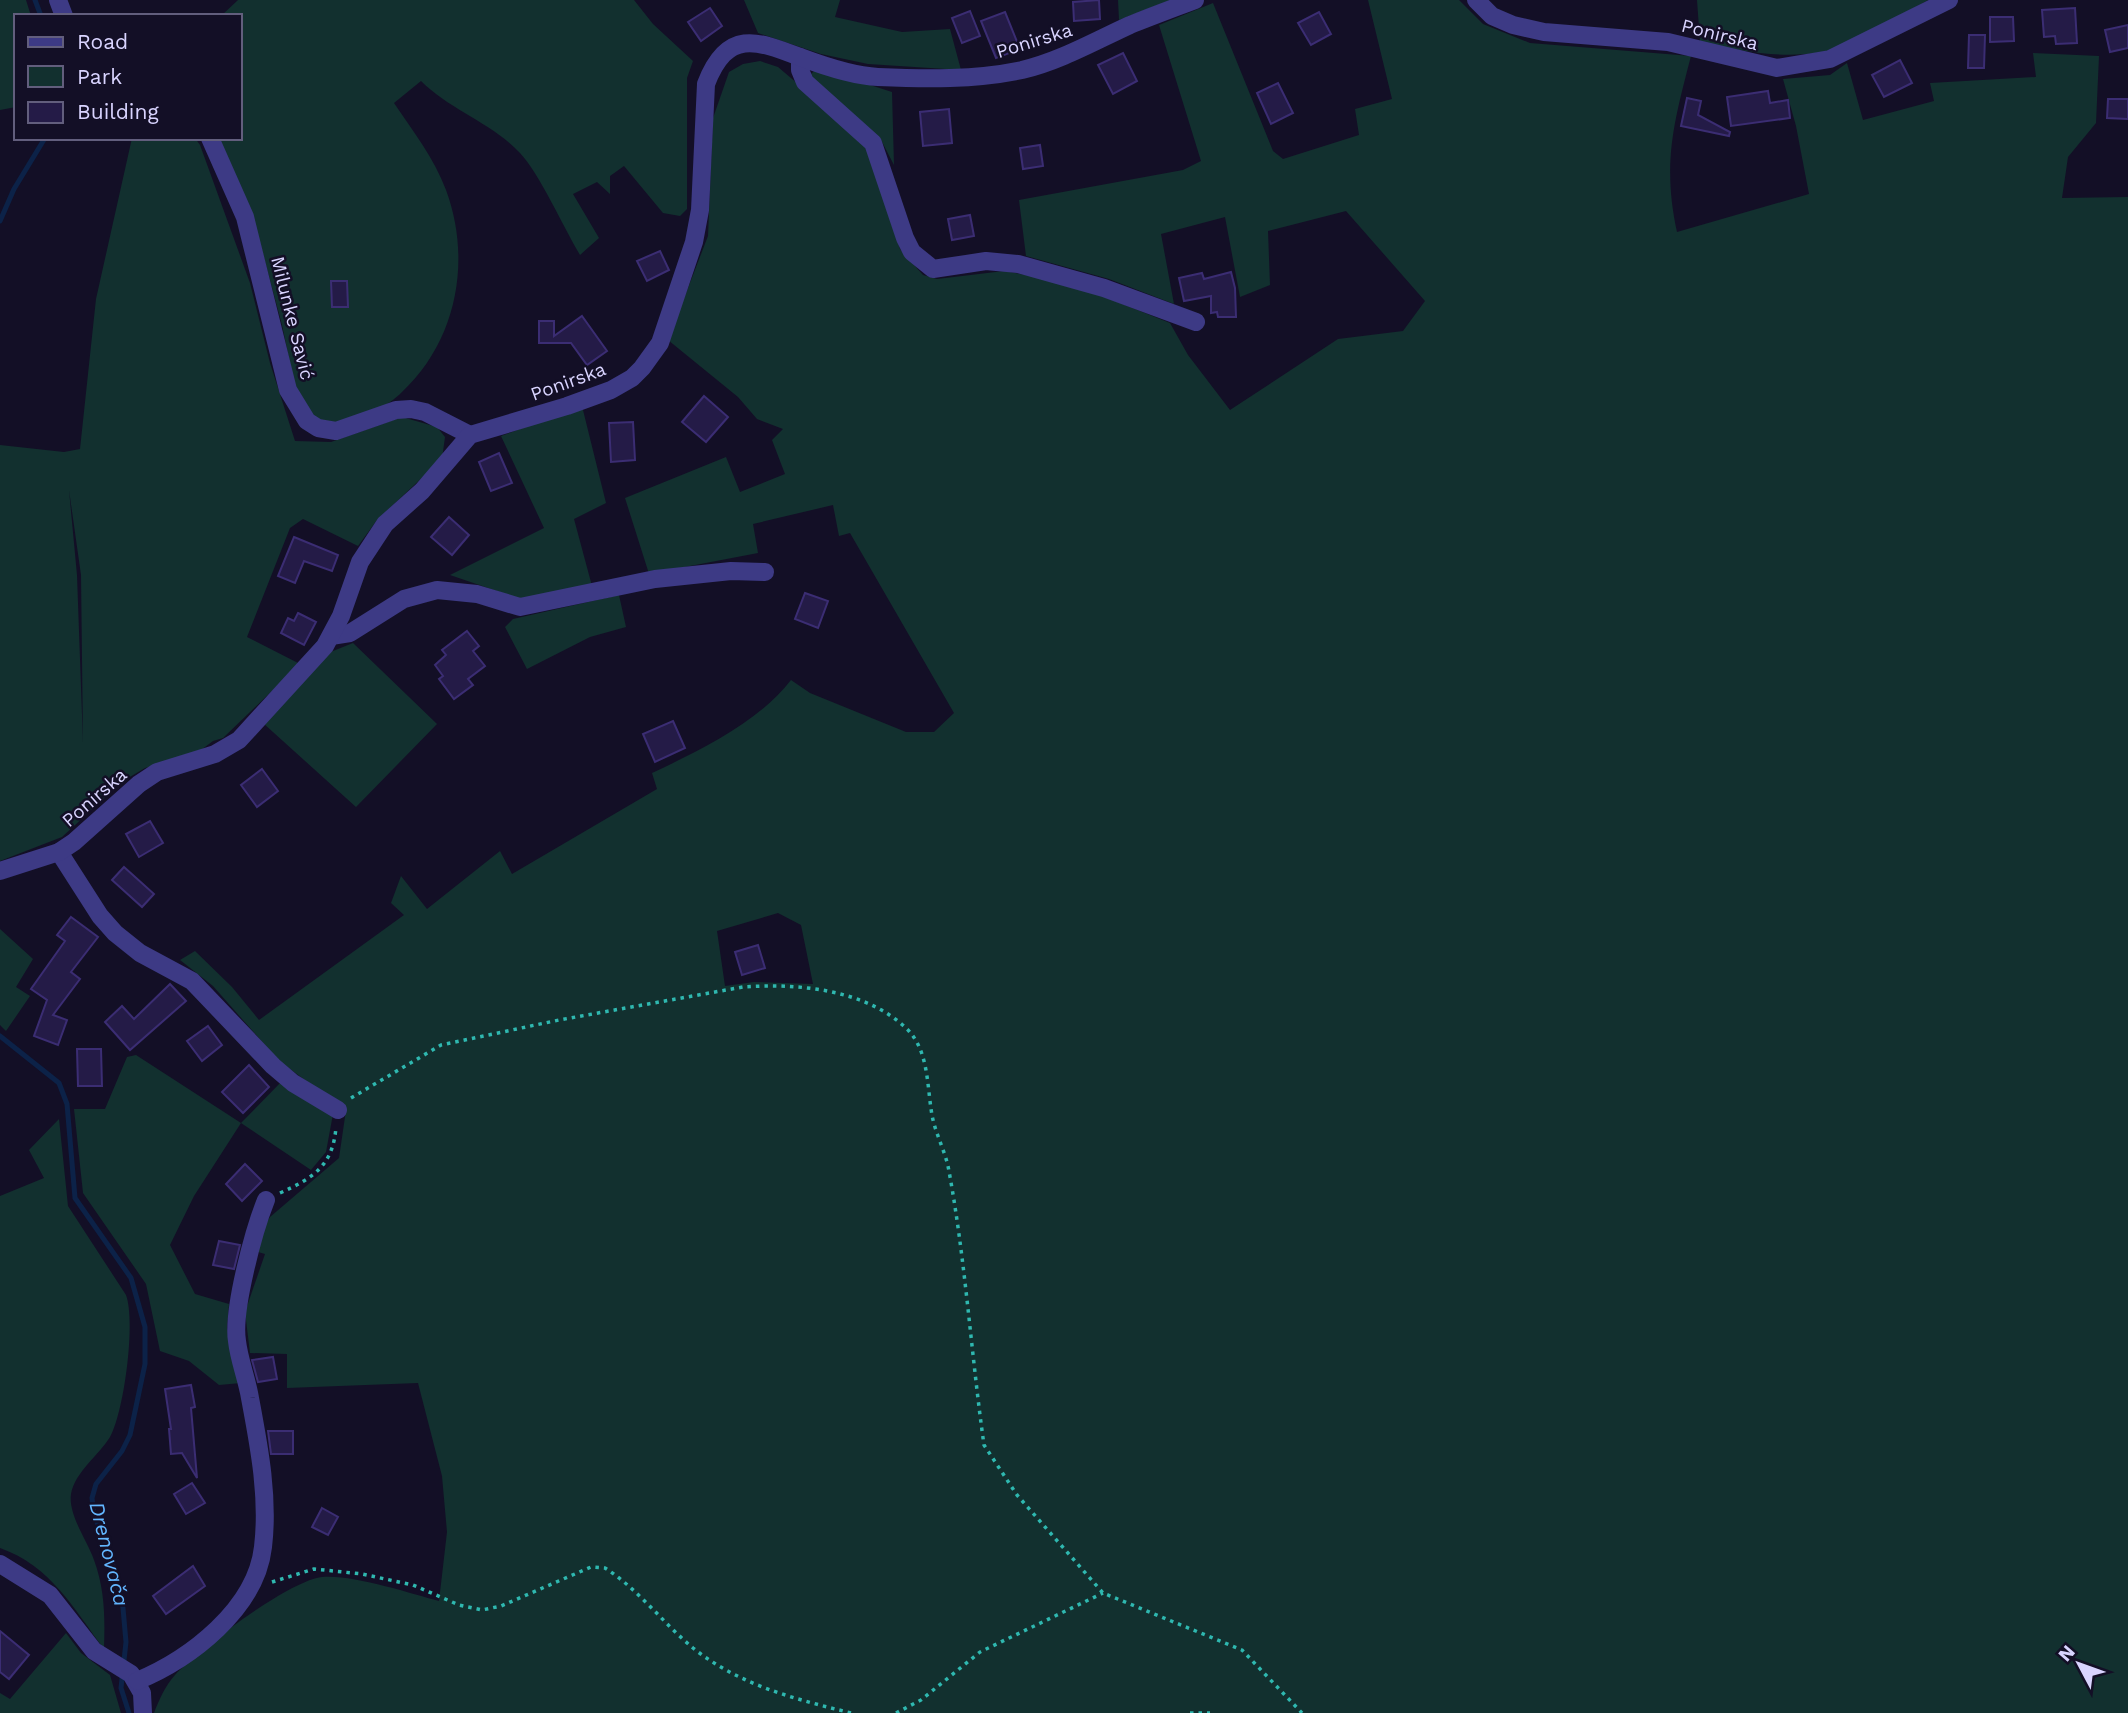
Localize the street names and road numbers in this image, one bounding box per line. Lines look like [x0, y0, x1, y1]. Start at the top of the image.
street label: Ponirska [1679, 14, 1761, 55]
street label: Ponirska [993, 18, 1075, 63]
street label: Milunke Savić [266, 254, 319, 382]
street label: Ponirska [527, 357, 609, 406]
street label: Ponirska [57, 763, 132, 832]

